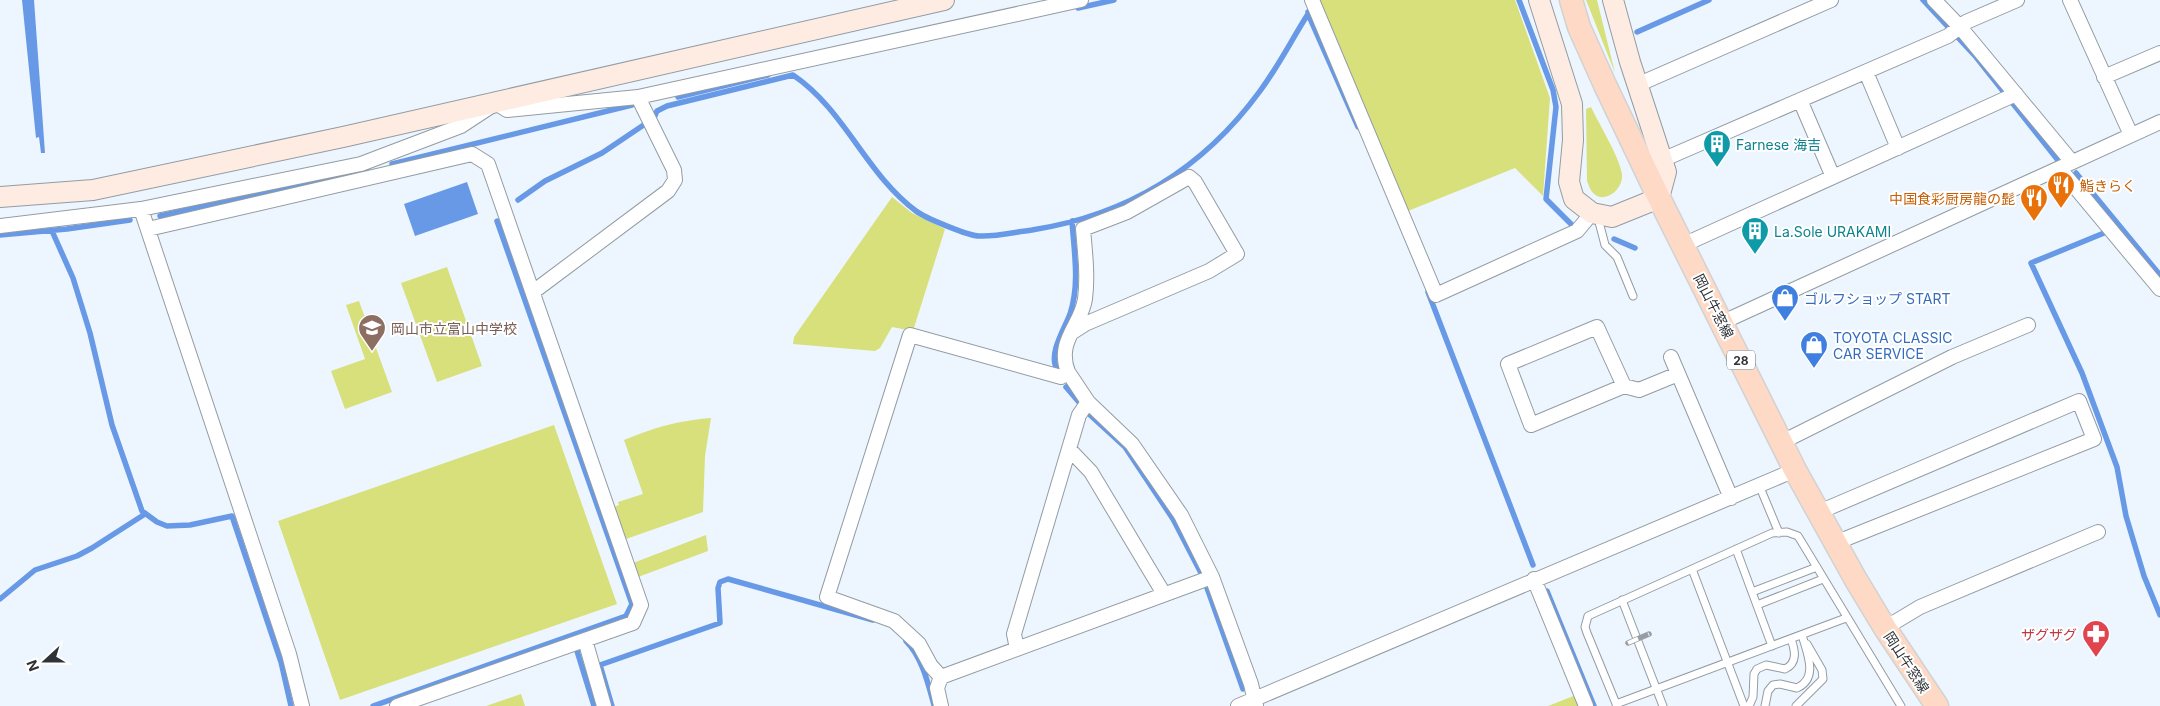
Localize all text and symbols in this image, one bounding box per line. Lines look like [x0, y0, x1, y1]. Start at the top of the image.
building icon: Farnese 海吉 [1702, 129, 1732, 168]
place label: Farnese 海吉 [1736, 136, 1821, 153]
restaurant icon: 鮨きらく [2046, 170, 2076, 209]
place label: 鮨きらく [2080, 177, 2136, 194]
restaurant icon: 中国食彩厨房龍の髭 [2019, 183, 2049, 222]
place label: 中国食彩厨房龍の髭 [1889, 190, 2015, 207]
building icon: La.Sole URAKAMI [1740, 216, 1770, 255]
place label: La.Sole URAKAMI [1774, 223, 1891, 240]
street label: 岡山牛窓線 [1691, 271, 1737, 341]
shop icon: ゴルフショップ START [1770, 283, 1800, 322]
place label: ゴルフショップ START [1804, 290, 1950, 307]
school or university icon: 岡山市立富山中学校 [357, 313, 387, 352]
place label: 岡山市立富山中学校 [391, 320, 517, 337]
place label: TOYOTA CLASSIC CAR SERVICE [1833, 329, 1952, 362]
shop icon: TOYOTA CLASSIC CAR SERVICE [1799, 330, 1829, 369]
road number: 28 [1727, 350, 1755, 370]
pharmacy icon: ザグザグ [2081, 619, 2111, 658]
place label: ザグザグ [2021, 626, 2077, 643]
street label: 岡山牛窓線 [1881, 628, 1933, 696]
north arrow [20, 636, 70, 686]
text: N [23, 658, 42, 674]

